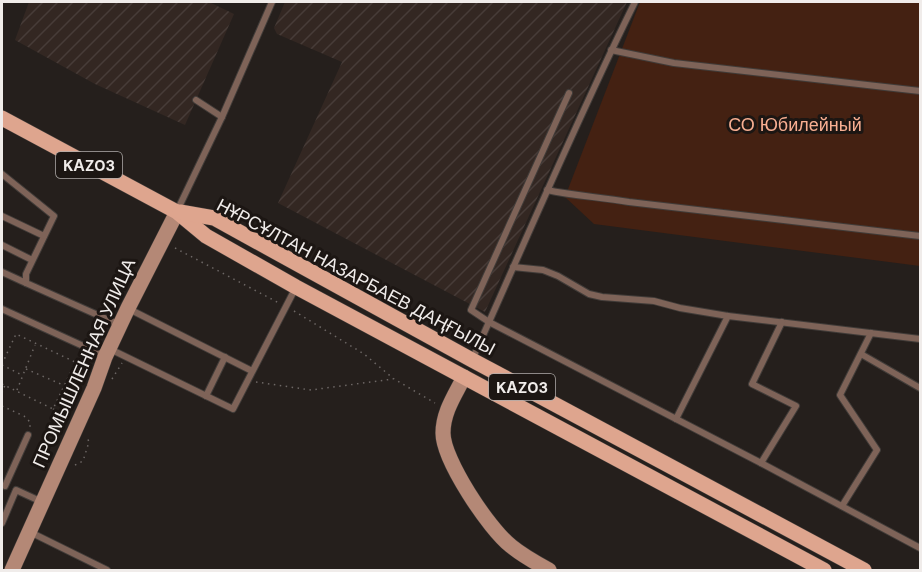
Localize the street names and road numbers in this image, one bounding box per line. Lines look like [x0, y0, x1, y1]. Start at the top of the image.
road number: KАZ03 [56, 152, 122, 178]
street label: НҰРСҰЛТАН НАЗАРБАЕВ ДАҢҒЫЛЫ [212, 193, 500, 361]
street label: ПРОМЫШЛЕННАЯ УЛИЦА [27, 255, 141, 471]
road number: KАZ03 [489, 374, 555, 400]

